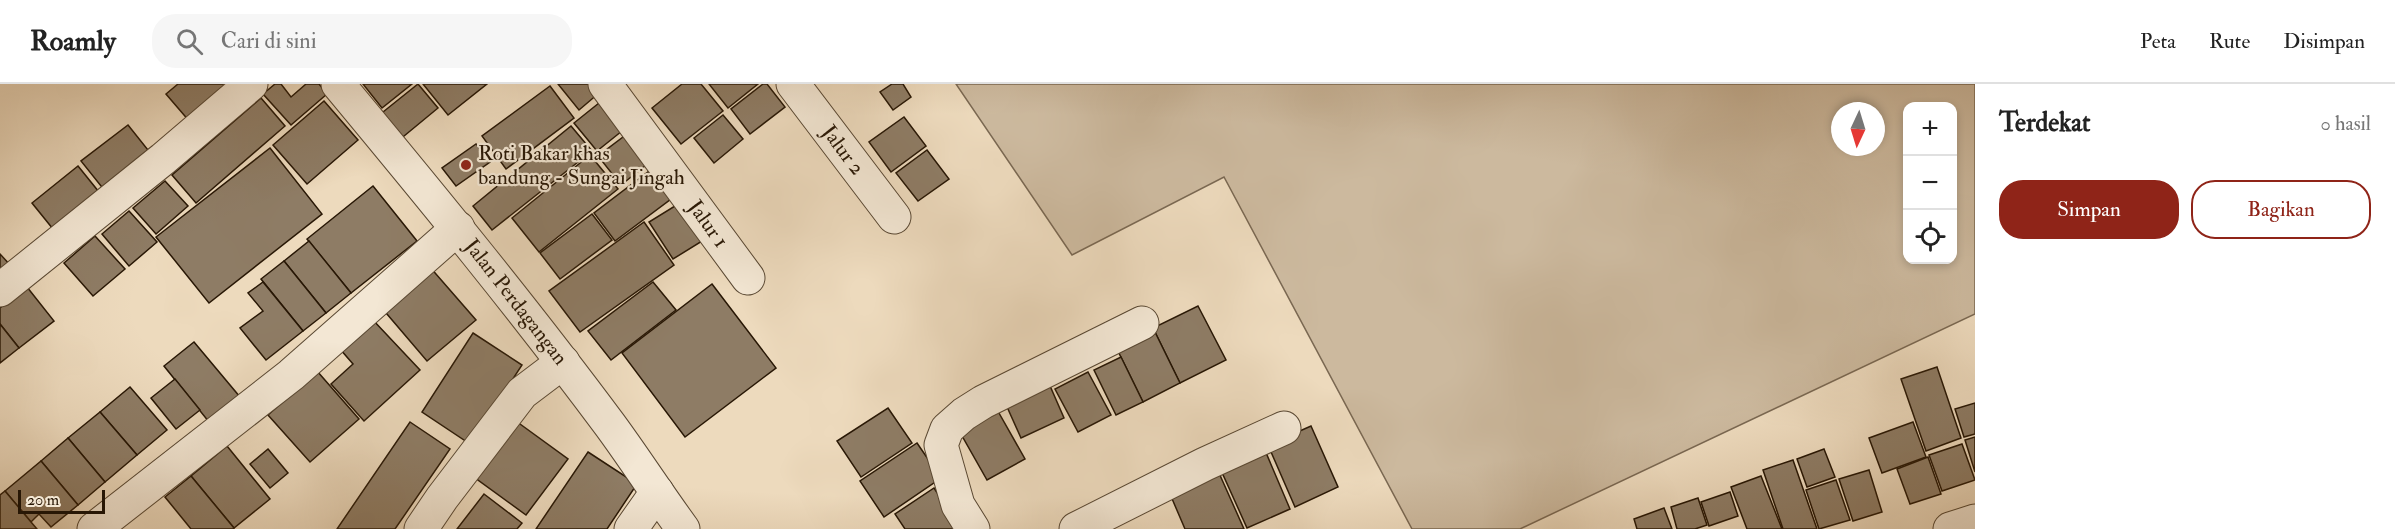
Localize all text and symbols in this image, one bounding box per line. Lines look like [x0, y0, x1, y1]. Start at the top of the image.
search box [152, 14, 572, 68]
text: Roamly [30, 24, 116, 59]
icon: search [173, 25, 206, 58]
text: Cari di sini [221, 27, 317, 55]
text: Peta [2140, 28, 2176, 55]
text: Rute [2209, 28, 2250, 55]
text: Disimpan [2283, 28, 2365, 55]
north arrow [1831, 102, 1885, 156]
map controls [1903, 102, 1957, 264]
button: + [1903, 102, 1957, 156]
text: Terdekat [1999, 107, 2090, 139]
text: 0 hasil [2321, 111, 2371, 136]
street label: Jalur 2 [815, 119, 871, 180]
place label: Roti Bakar khas bandung - Sungai Jingah [478, 140, 685, 191]
button: − [1903, 156, 1957, 210]
marker: Roti Bakar khas bandung - Sungai Jingah [459, 158, 473, 172]
button: Simpan [1999, 180, 2179, 239]
button: Bagikan [2191, 180, 2371, 239]
street label: Jalur 1 [681, 194, 734, 253]
button: locate [1903, 210, 1957, 264]
street label: Jalan Perdagangan [458, 233, 574, 371]
scale bar [18, 487, 105, 514]
text: 20 m [27, 490, 59, 510]

